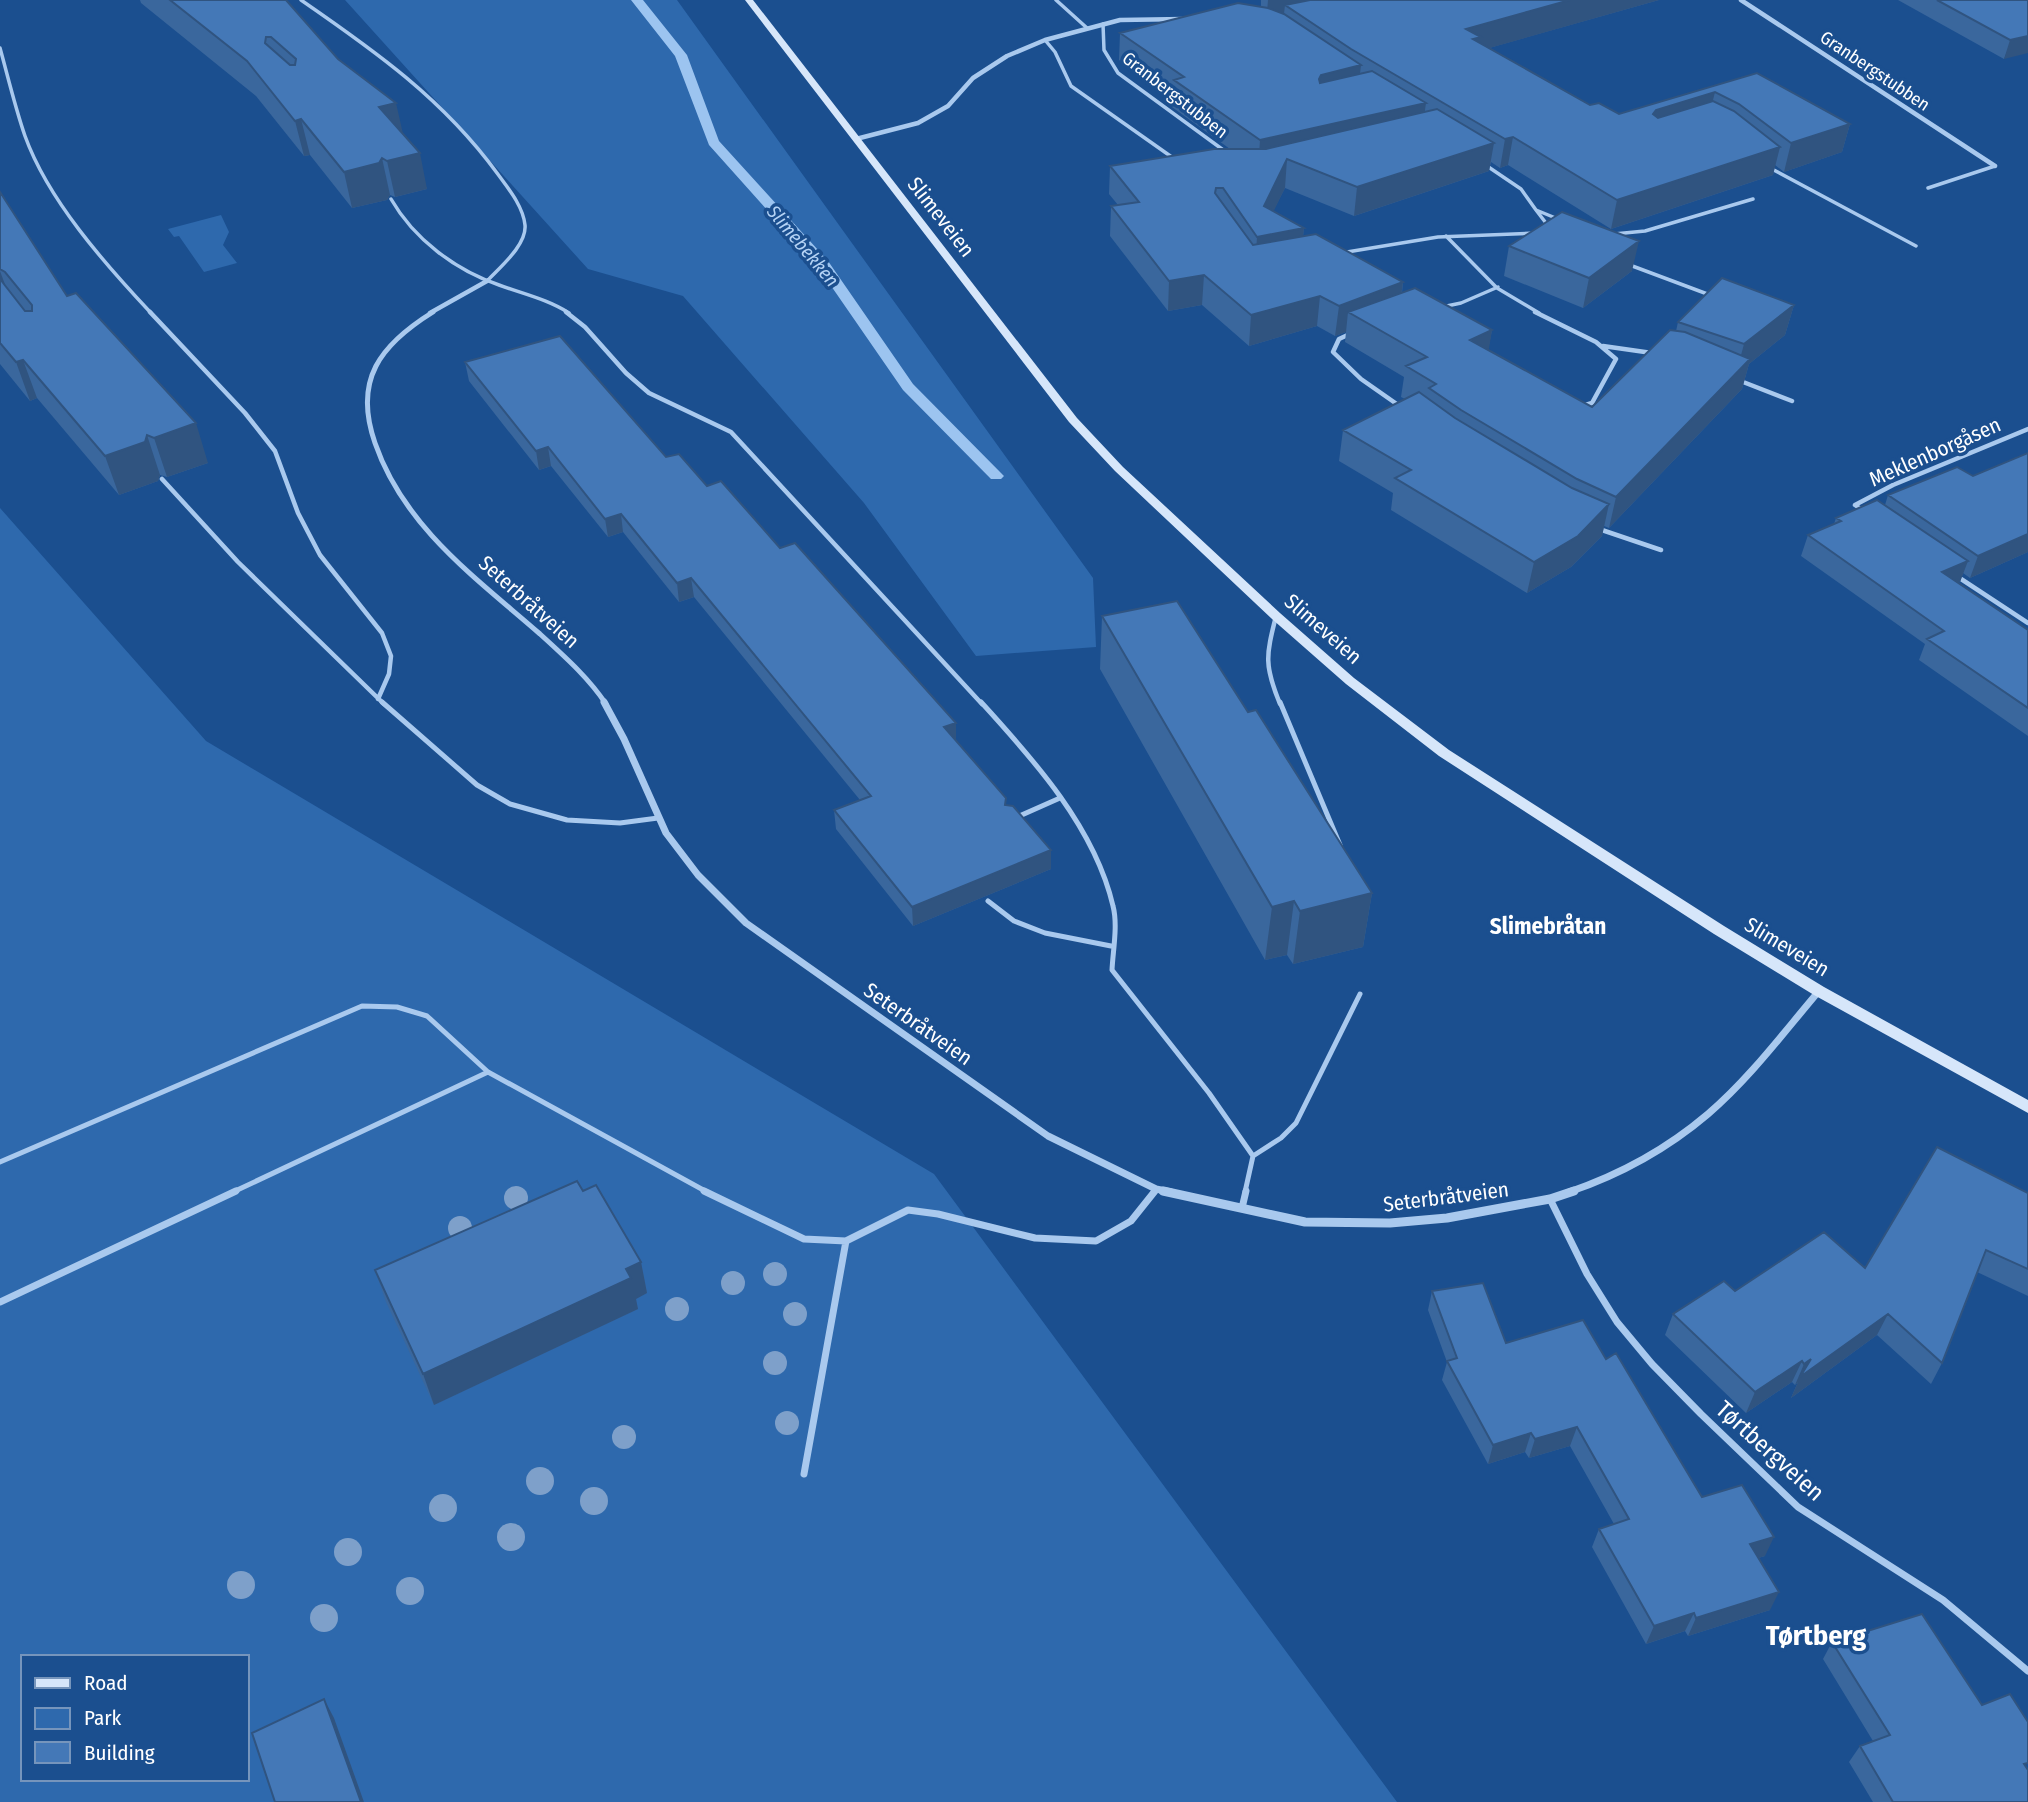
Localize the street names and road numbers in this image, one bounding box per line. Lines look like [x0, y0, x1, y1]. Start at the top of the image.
street label: Granbergstubben [1816, 26, 1934, 116]
street label: Granbergstubben [1118, 47, 1232, 143]
street label: Slimeveien [902, 172, 980, 262]
street label: Meklenborgåsen [1865, 411, 2005, 493]
street label: Seterbråtveien [473, 550, 585, 654]
street label: Slimeveien [1279, 588, 1367, 670]
street label: Slimeveien [1740, 912, 1834, 982]
street label: Seterbråtveien [859, 977, 977, 1071]
street label: Seterbråtveien [1382, 1176, 1510, 1218]
street label: Tørtbergveien [1710, 1395, 1830, 1507]

